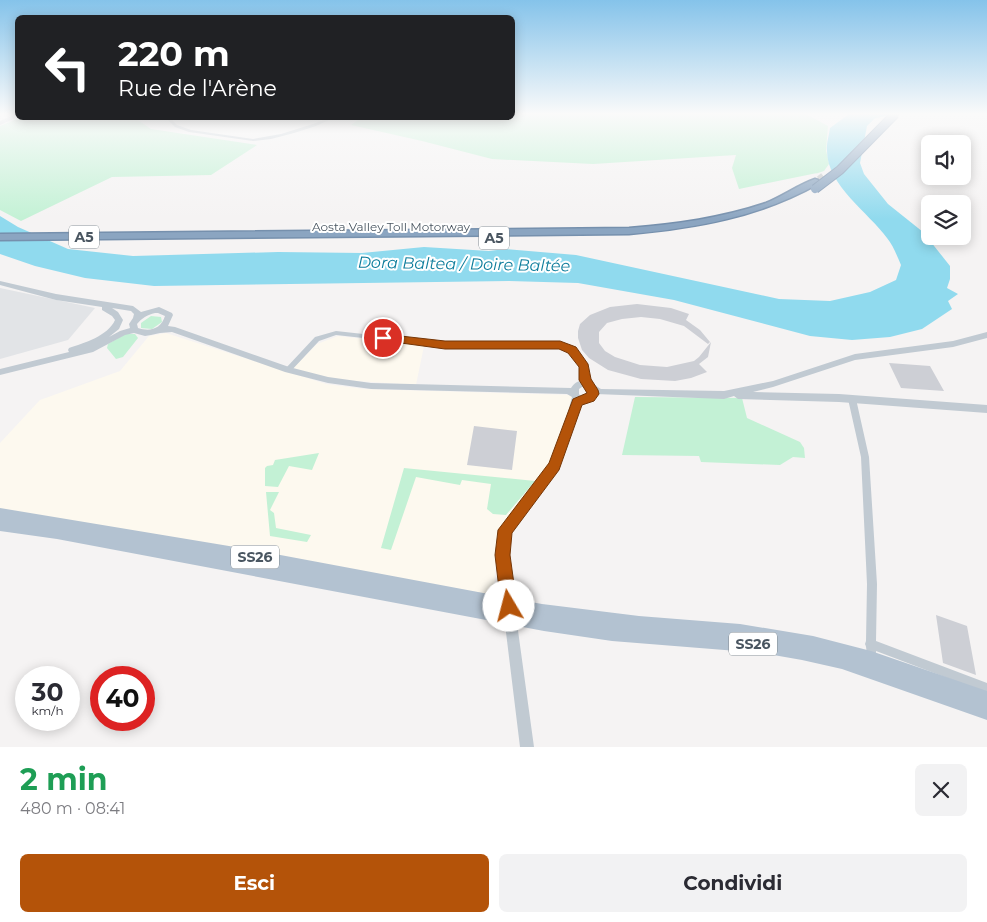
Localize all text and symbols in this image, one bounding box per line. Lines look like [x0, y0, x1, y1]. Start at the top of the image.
text: 220 m [118, 32, 230, 75]
icon: left [35, 35, 100, 100]
text: Rue de l'Arène [118, 75, 277, 102]
map controls [921, 135, 971, 245]
button: sound [921, 135, 971, 185]
button: layers [921, 195, 971, 245]
street label: Aosta Valley Toll Motorway [312, 219, 471, 234]
road number: A5 [69, 226, 99, 248]
road number: A5 [479, 227, 509, 250]
water label: Dora Baltea / Doire Baltée [358, 253, 570, 275]
pin [362, 317, 404, 359]
icon: arrive [369, 324, 397, 352]
road number: SS26 [231, 546, 279, 568]
position arrow [482, 579, 534, 631]
road number: SS26 [729, 633, 777, 656]
speed limit sign: 40 [90, 666, 155, 731]
text: 30 [32, 677, 63, 707]
text: km/h [31, 703, 64, 718]
text: 2 min [20, 761, 107, 798]
button: close [915, 764, 967, 816]
text: 480 m · 08:41 [20, 799, 125, 818]
button: Esci [20, 854, 489, 912]
button: Condividi [499, 854, 967, 912]

